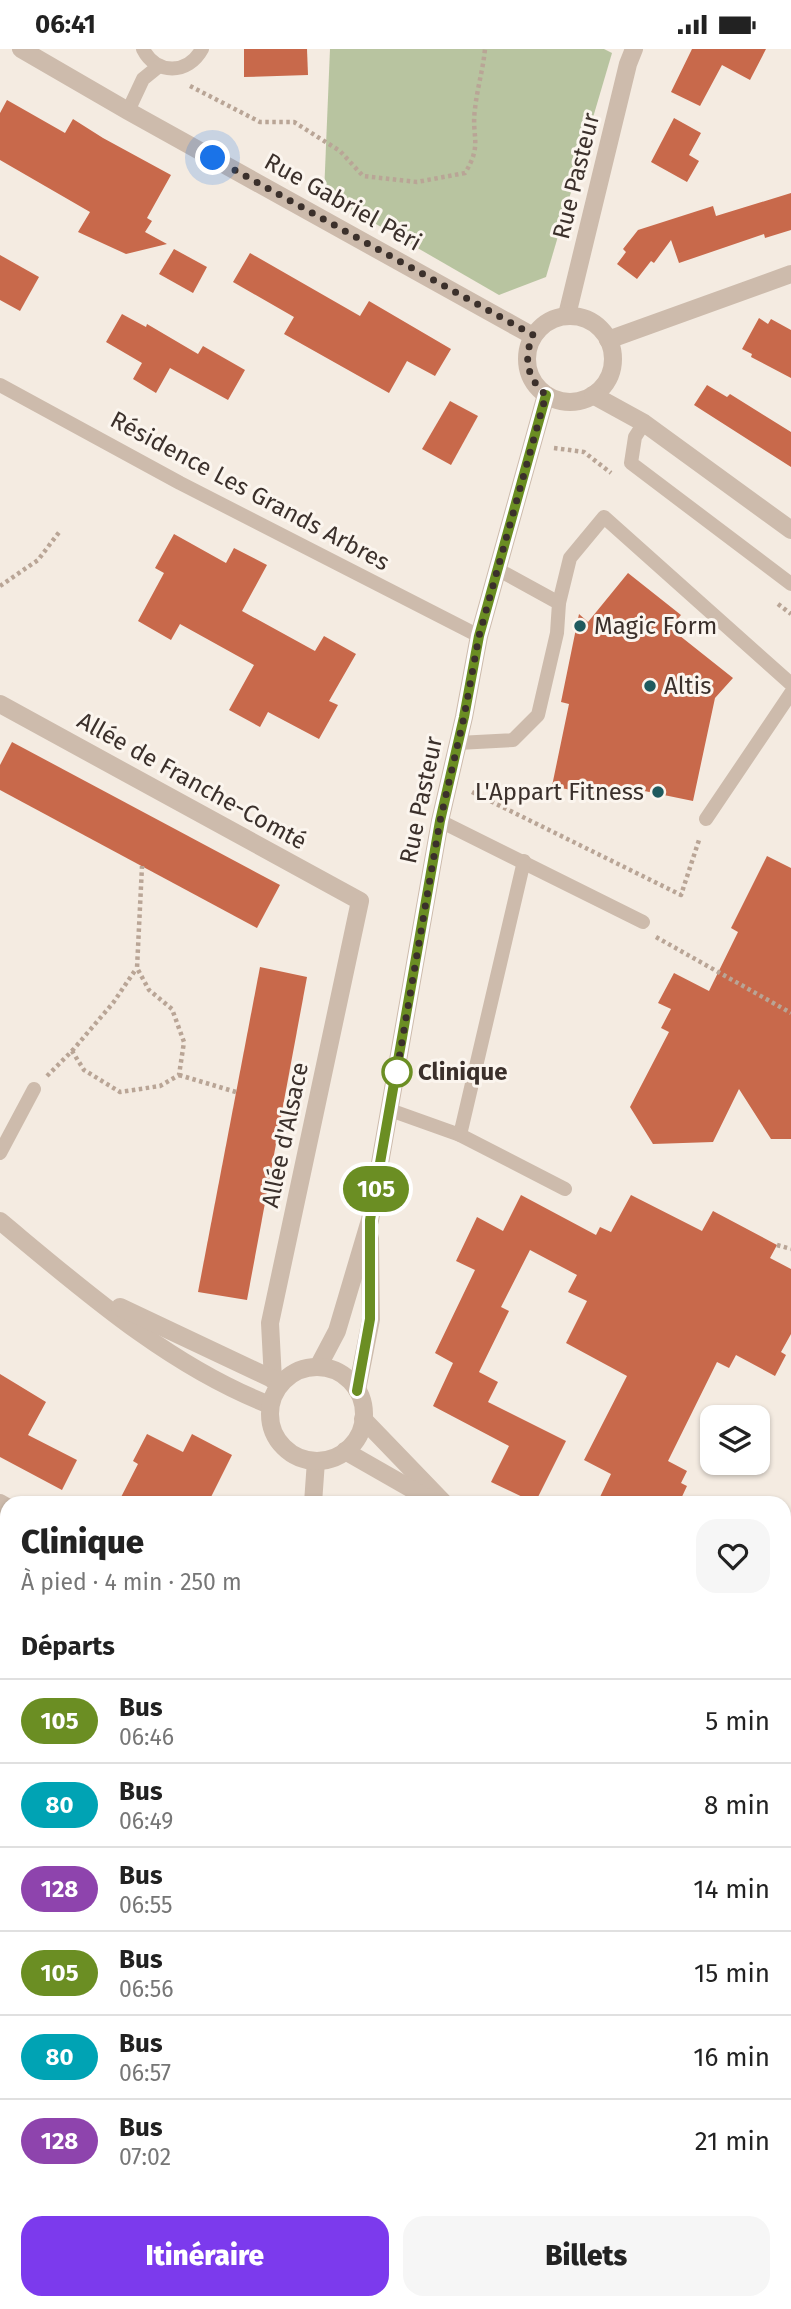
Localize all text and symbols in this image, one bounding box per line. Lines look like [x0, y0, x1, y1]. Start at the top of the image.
text: 06:41 [35, 9, 96, 40]
street label: Rue Pasteur [547, 109, 605, 242]
your location [195, 140, 230, 175]
street label: Rue Gabriel Péri [260, 147, 426, 257]
street label: Résidence Les Grands Arbres [106, 405, 394, 577]
place label: Magic Form [594, 612, 717, 640]
marker: Magic Form [572, 618, 588, 634]
place label: Altis [664, 672, 711, 700]
marker: Altis [642, 678, 658, 694]
street label: Allée de Franche-Comté [73, 706, 311, 856]
street label: Rue Pasteur [394, 733, 448, 866]
place label: L'Appart Fitness [475, 778, 644, 806]
marker: L'Appart Fitness [650, 784, 666, 800]
marker: Clinique [382, 1057, 412, 1087]
place label: Clinique [418, 1058, 507, 1086]
street label: Allée d'Alsace [256, 1060, 314, 1210]
line badge: 105 [336, 1166, 416, 1212]
text: 105 [357, 1175, 395, 1203]
map controls [700, 1405, 770, 1475]
button: layers [700, 1405, 770, 1475]
button: heart [696, 1519, 770, 1593]
text: Clinique [21, 1522, 144, 1562]
text: À pied · 4 min · 250 m [21, 1568, 242, 1596]
text: Départs [21, 1631, 115, 1662]
text: Bus [119, 1692, 162, 1723]
text: 5 min [705, 1706, 770, 1737]
text: 105 [40, 1707, 79, 1735]
text: 06:46 [119, 1723, 174, 1751]
text: Bus [119, 1776, 162, 1807]
text: 8 min [704, 1790, 770, 1821]
text: 80 [46, 1791, 73, 1819]
text: 06:49 [119, 1807, 173, 1835]
text: Bus [119, 1860, 162, 1891]
text: 14 min [693, 1874, 770, 1905]
text: 128 [41, 1875, 78, 1903]
text: 06:55 [119, 1891, 173, 1919]
text: Bus [119, 1944, 162, 1975]
text: 15 min [694, 1958, 770, 1989]
text: 105 [40, 1959, 79, 1987]
text: 06:56 [119, 1975, 174, 2003]
text: Bus [119, 2028, 162, 2059]
text: 16 min [693, 2042, 770, 2073]
text: 80 [46, 2043, 73, 2071]
text: 06:57 [119, 2059, 171, 2087]
text: Bus [119, 2112, 162, 2143]
text: 21 min [695, 2126, 770, 2157]
text: 128 [41, 2127, 78, 2155]
text: 07:02 [119, 2143, 171, 2171]
button: Itinéraire [21, 2216, 389, 2296]
button: Billets [403, 2216, 770, 2296]

